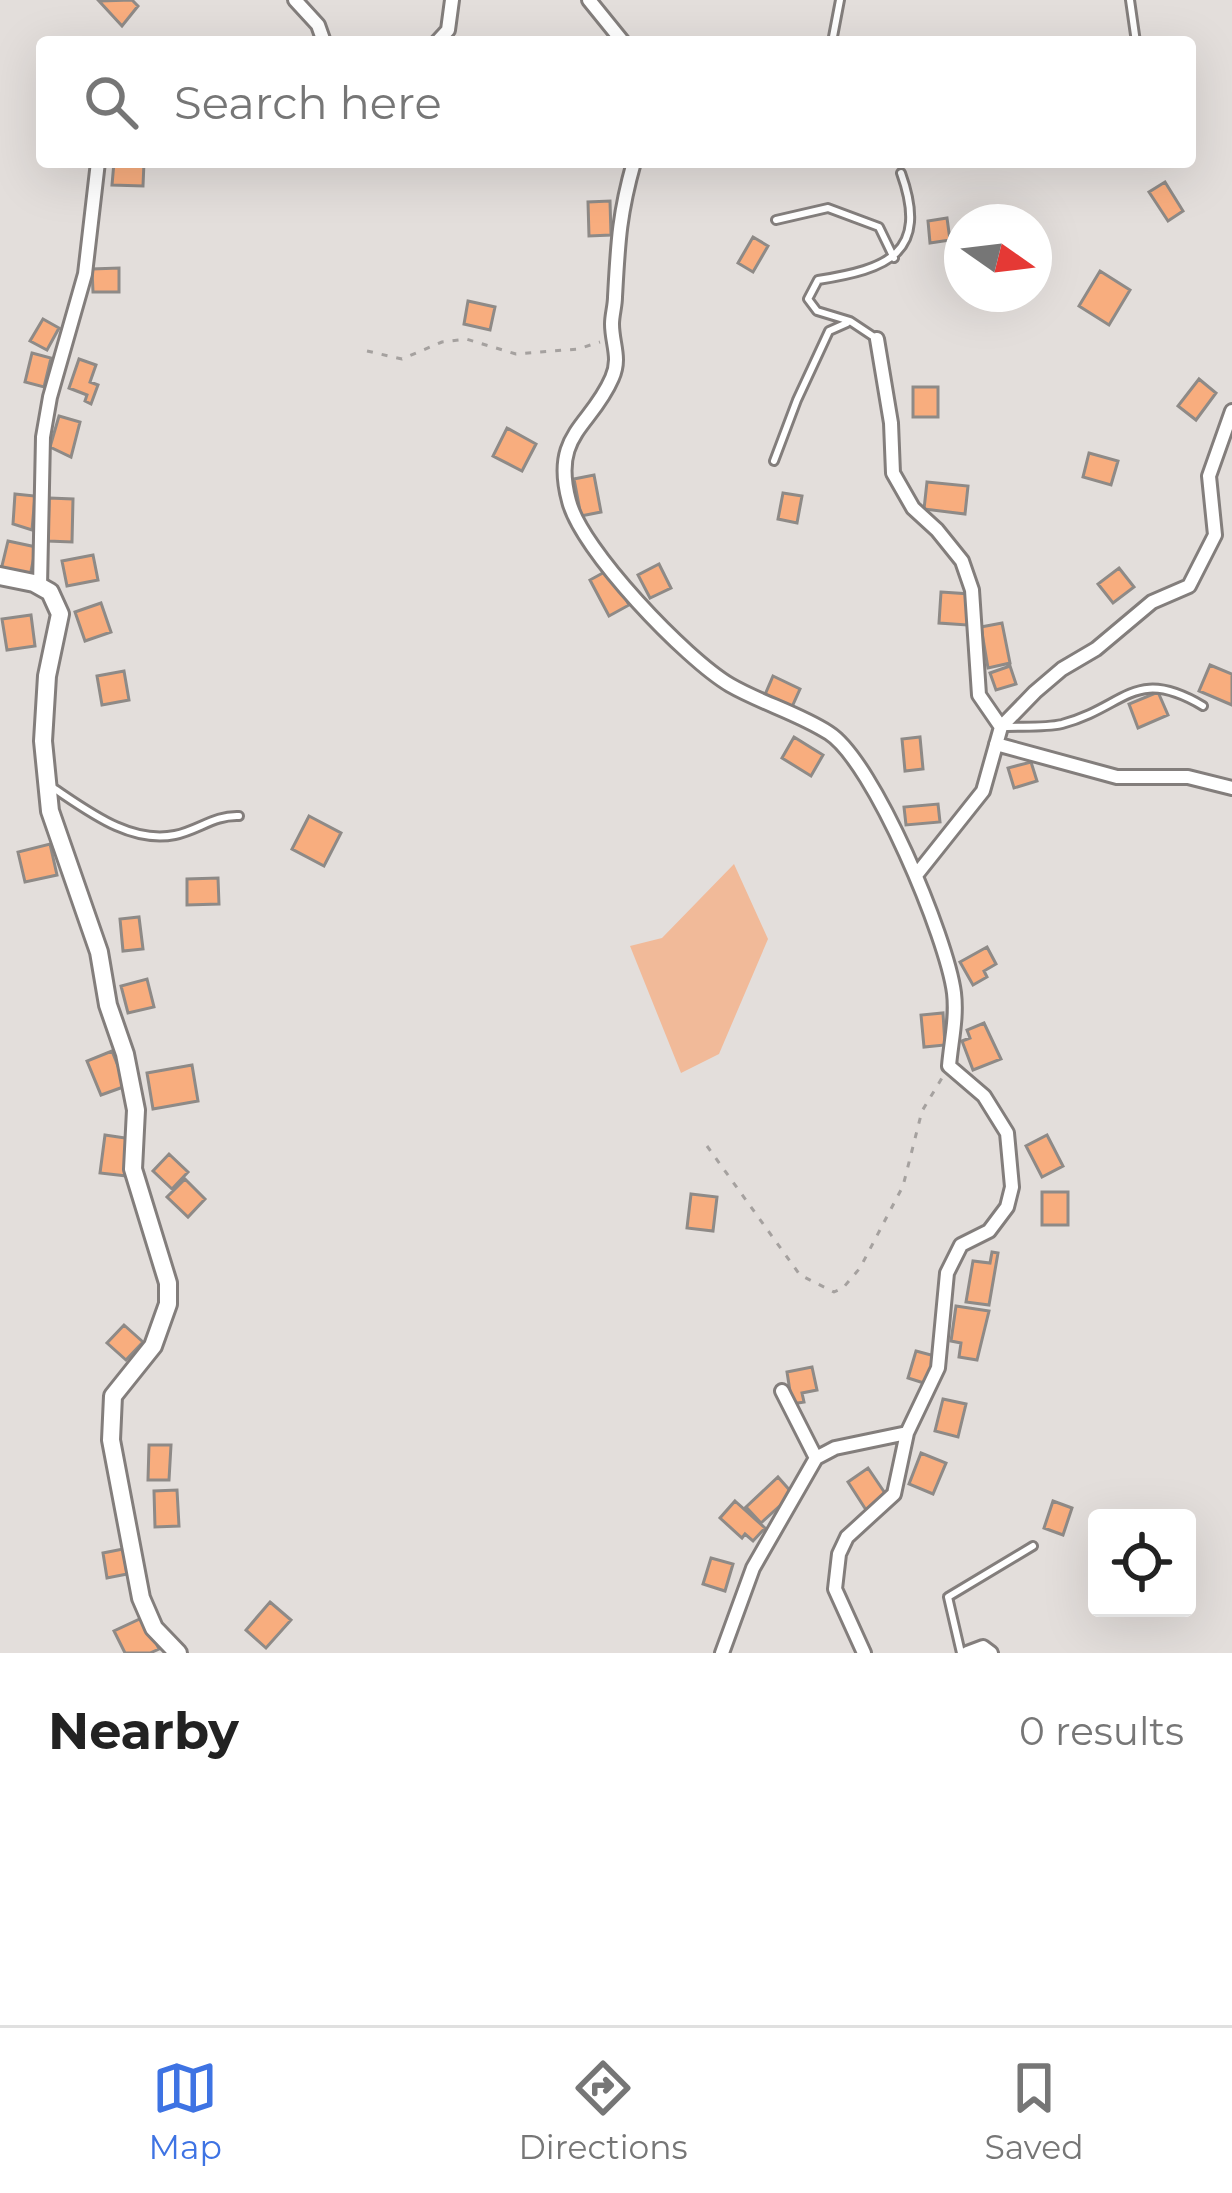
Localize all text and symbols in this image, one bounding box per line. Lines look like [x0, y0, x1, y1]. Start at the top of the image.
search box [36, 36, 1196, 168]
icon: search [78, 69, 144, 135]
text: Search here [174, 75, 442, 130]
north arrow [944, 204, 1052, 312]
map controls [1088, 1509, 1196, 1617]
button: locate [1088, 1509, 1196, 1617]
text: Nearby [48, 1700, 239, 1762]
text: 0 results [1019, 1707, 1184, 1755]
tab: Map [148, 2055, 222, 2167]
tab: Directions [519, 2055, 688, 2167]
tab: Saved [984, 2055, 1084, 2167]

